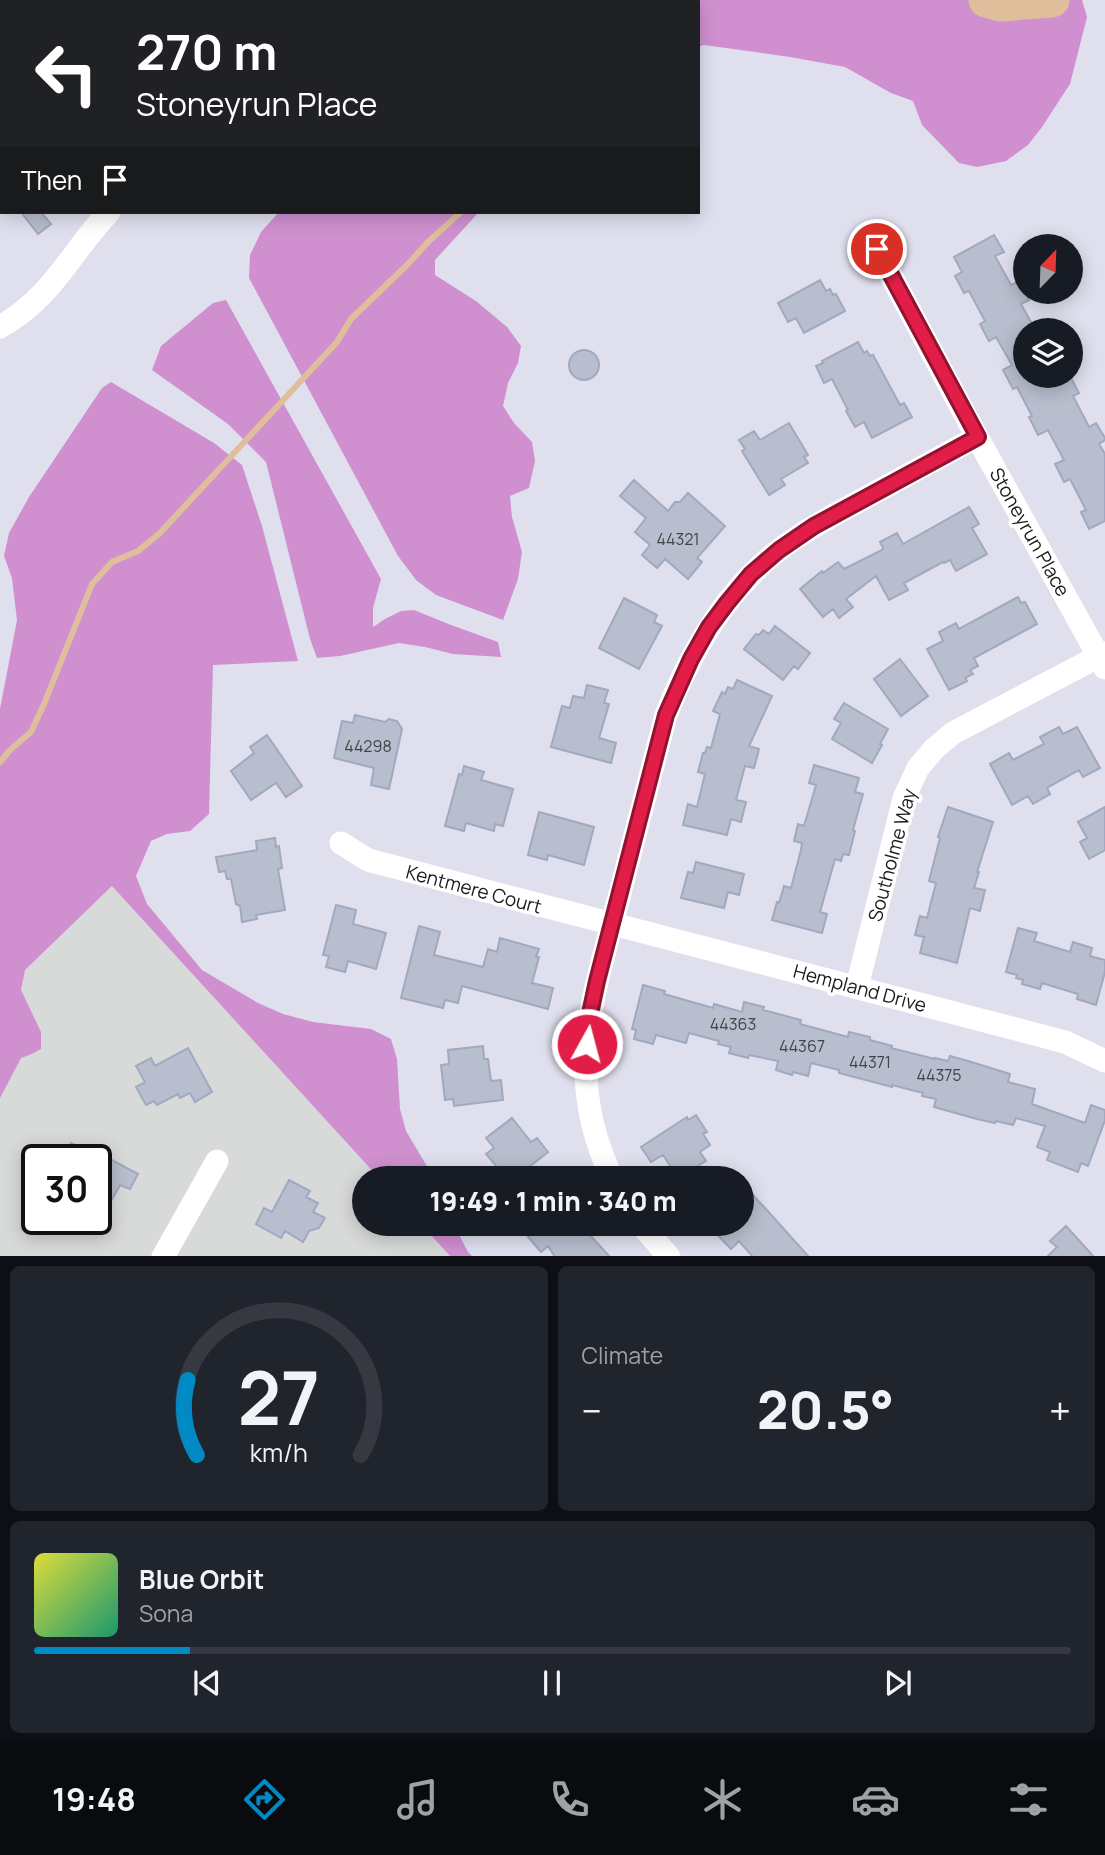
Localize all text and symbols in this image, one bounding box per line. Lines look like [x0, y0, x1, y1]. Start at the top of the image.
text: 270 m [136, 18, 277, 85]
icon: left [21, 28, 112, 119]
text: Stoneyrun Place [136, 82, 377, 126]
icon: arrive [96, 161, 134, 199]
text: Then [21, 162, 82, 198]
pin [847, 219, 907, 279]
icon: arrive [858, 230, 896, 268]
north arrow [1013, 234, 1083, 304]
map controls [1013, 234, 1083, 388]
button: layers [1013, 318, 1083, 388]
street label: Stoneyrun Place [984, 463, 1076, 601]
house number: 44321 [656, 528, 700, 550]
house number: 44298 [344, 735, 392, 757]
street label: Southolme Way [862, 786, 922, 924]
street label: Kentmere Court [403, 858, 545, 920]
street label: Hempland Drive [791, 958, 929, 1018]
position arrow [550, 1007, 624, 1081]
house number: 44363 [710, 1013, 756, 1035]
house number: 44367 [779, 1035, 825, 1057]
house number: 44371 [849, 1051, 891, 1073]
house number: 44375 [916, 1064, 962, 1086]
speed limit sign: 30 [21, 1144, 112, 1235]
text: 19:49 · 1 min · 340 m [430, 1183, 676, 1219]
text: Climate [582, 1339, 663, 1371]
text: 27 [238, 1347, 320, 1447]
text: 20.5° [757, 1374, 894, 1445]
text: − [582, 1384, 602, 1436]
text: + [1049, 1384, 1071, 1436]
text: km/h [250, 1434, 308, 1469]
text: Blue Orbit [139, 1561, 264, 1597]
text: Sona [139, 1597, 193, 1629]
icon: previous [188, 1664, 226, 1702]
icon: pause [533, 1664, 571, 1702]
icon: next [879, 1664, 917, 1702]
icon: directions [240, 1775, 289, 1824]
icon: music [393, 1775, 442, 1824]
icon: phone [545, 1775, 594, 1824]
icon: climate [698, 1775, 747, 1824]
icon: car [851, 1775, 900, 1824]
icon: filters [1004, 1775, 1053, 1824]
text: 19:48 [52, 1777, 136, 1821]

